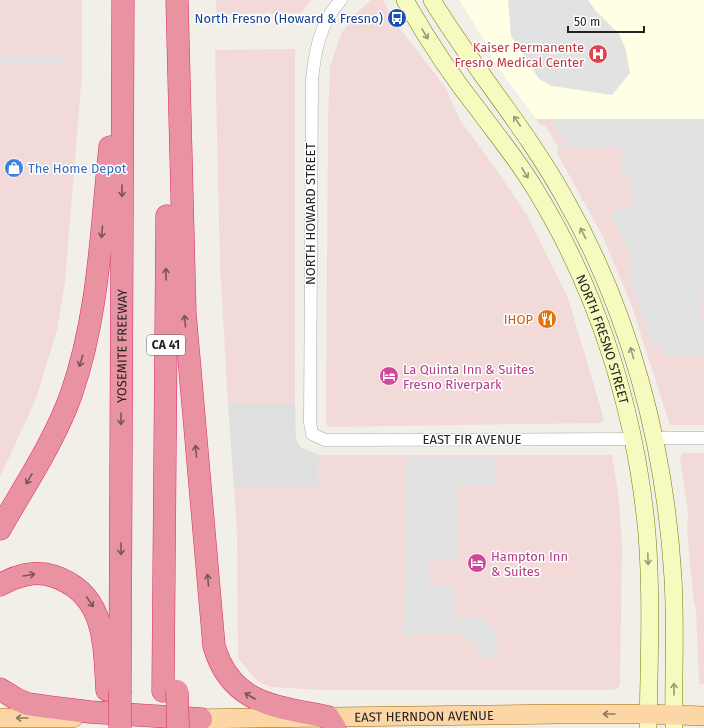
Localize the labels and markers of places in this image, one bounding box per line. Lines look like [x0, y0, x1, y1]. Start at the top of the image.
bus stop icon: North Fresno (Howard & Fresno) [386, 7, 408, 29]
place label: North Fresno (Howard & Fresno) [195, 11, 383, 26]
place label: Kaiser Permanente Fresno Medical Center [454, 40, 584, 70]
hospital icon: Kaiser Permanente Fresno Medical Center [587, 43, 609, 65]
shop icon: The Home Depot [3, 157, 25, 179]
place label: The Home Depot [28, 161, 127, 176]
restaurant icon: IHOP [536, 308, 558, 330]
place label: IHOP [504, 312, 533, 327]
place label: La Quinta Inn & Suites Fresno Riverpark [403, 362, 534, 392]
hotel icon: La Quinta Inn & Suites Fresno Riverpark [378, 365, 400, 387]
place label: Hampton Inn & Suites [491, 549, 568, 579]
hotel icon: Hampton Inn & Suites [466, 552, 488, 574]

